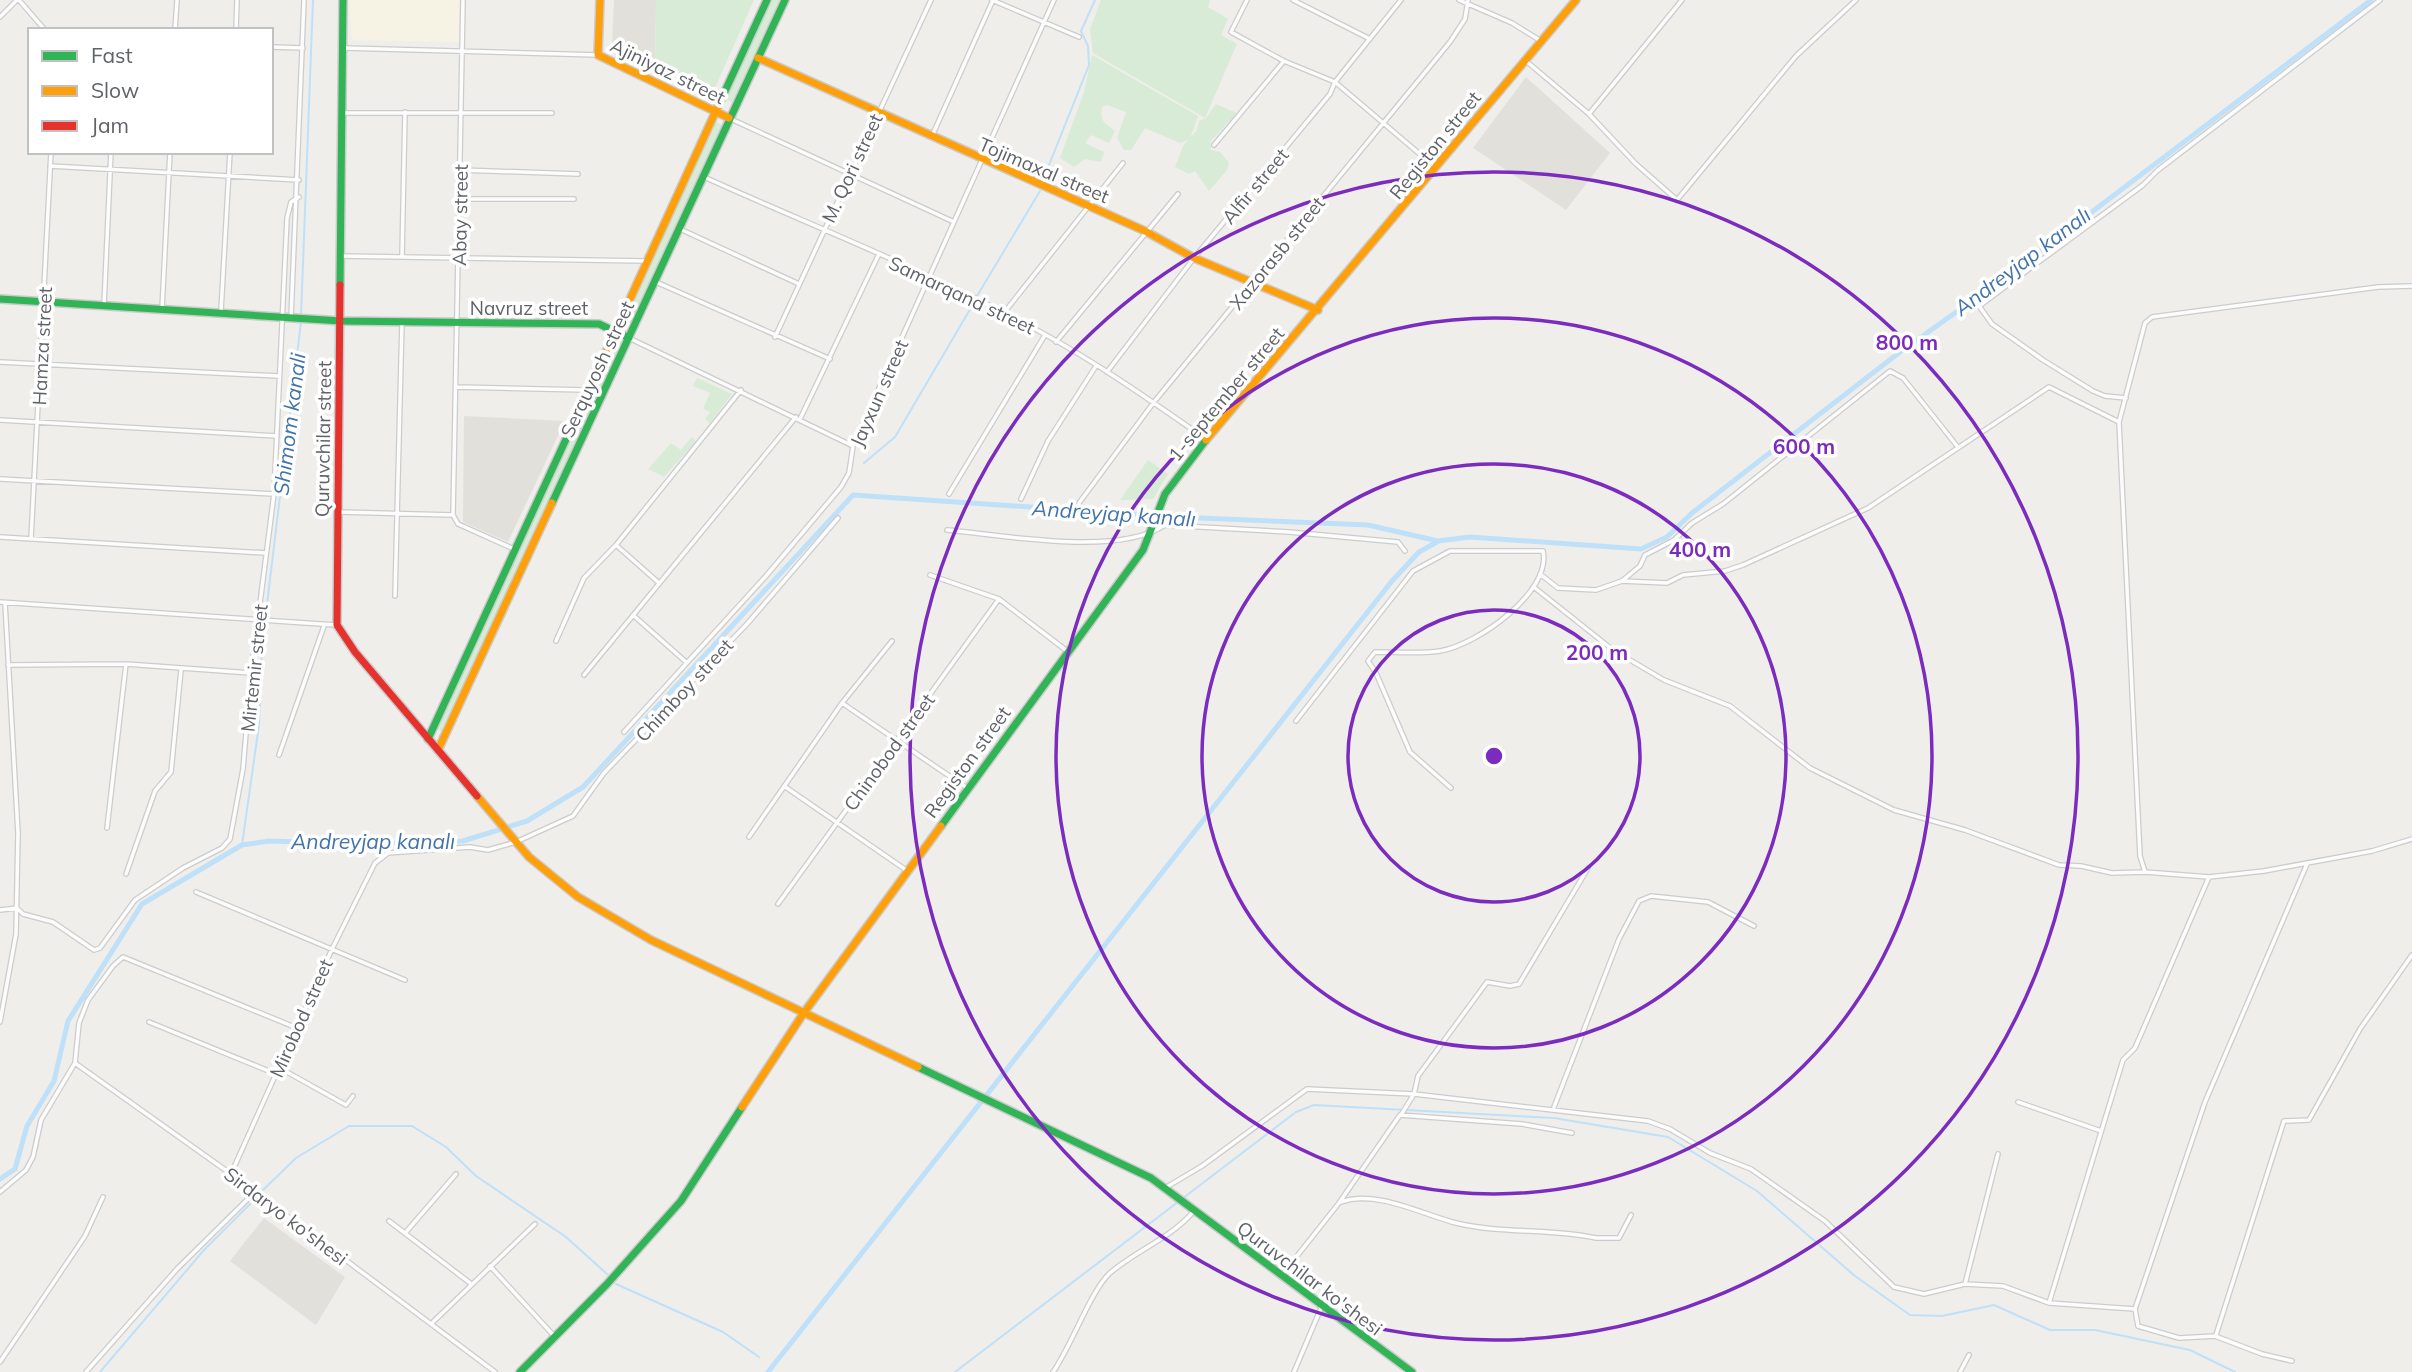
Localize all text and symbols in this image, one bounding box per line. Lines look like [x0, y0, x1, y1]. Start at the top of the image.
legend [28, 28, 273, 154]
street label: Ajiniyaz street [607, 33, 730, 109]
text: Fast [91, 42, 133, 68]
text: Slow [91, 77, 139, 103]
street label: Registon street [1384, 86, 1486, 204]
street label: M. Qori street [816, 109, 888, 226]
text: Jam [91, 112, 129, 138]
street label: Tojimaxal street [975, 132, 1113, 208]
street label: Alfir street [1216, 143, 1294, 229]
street label: Abay street [447, 164, 473, 266]
street label: Xazorasb street [1224, 191, 1330, 314]
water label: Andreyjap kanalı [1948, 201, 2095, 321]
street label: Samarqand street [885, 251, 1039, 340]
street label: Hamza street [27, 286, 57, 406]
street label: Navruz street [470, 296, 589, 320]
street label: Serquyosh street [555, 297, 639, 441]
street label: 1-september street [1163, 322, 1289, 466]
text: 800 m [1876, 329, 1938, 355]
street label: Jayxun street [845, 335, 913, 450]
water label: Shimom kanali [267, 350, 311, 497]
street label: Quruvchilar street [310, 360, 336, 517]
text: 600 m [1773, 433, 1835, 459]
water label: Andreyjap kanalı [1030, 494, 1197, 532]
text: 400 m [1669, 536, 1731, 562]
street label: Mirtemir street [235, 603, 273, 733]
street label: Chimboy street [630, 633, 738, 747]
text: 200 m [1566, 639, 1628, 665]
street label: Chinobod street [838, 688, 940, 815]
street label: Registon street [918, 701, 1016, 823]
centre of rings [1482, 744, 1506, 768]
water label: Andreyjap kanalı [290, 828, 455, 854]
street label: Mirobod street [264, 955, 338, 1081]
street label: Sirdaryo ko'shesi [219, 1162, 353, 1270]
street label: Quruvchilar ko'shesi [1233, 1216, 1387, 1340]

